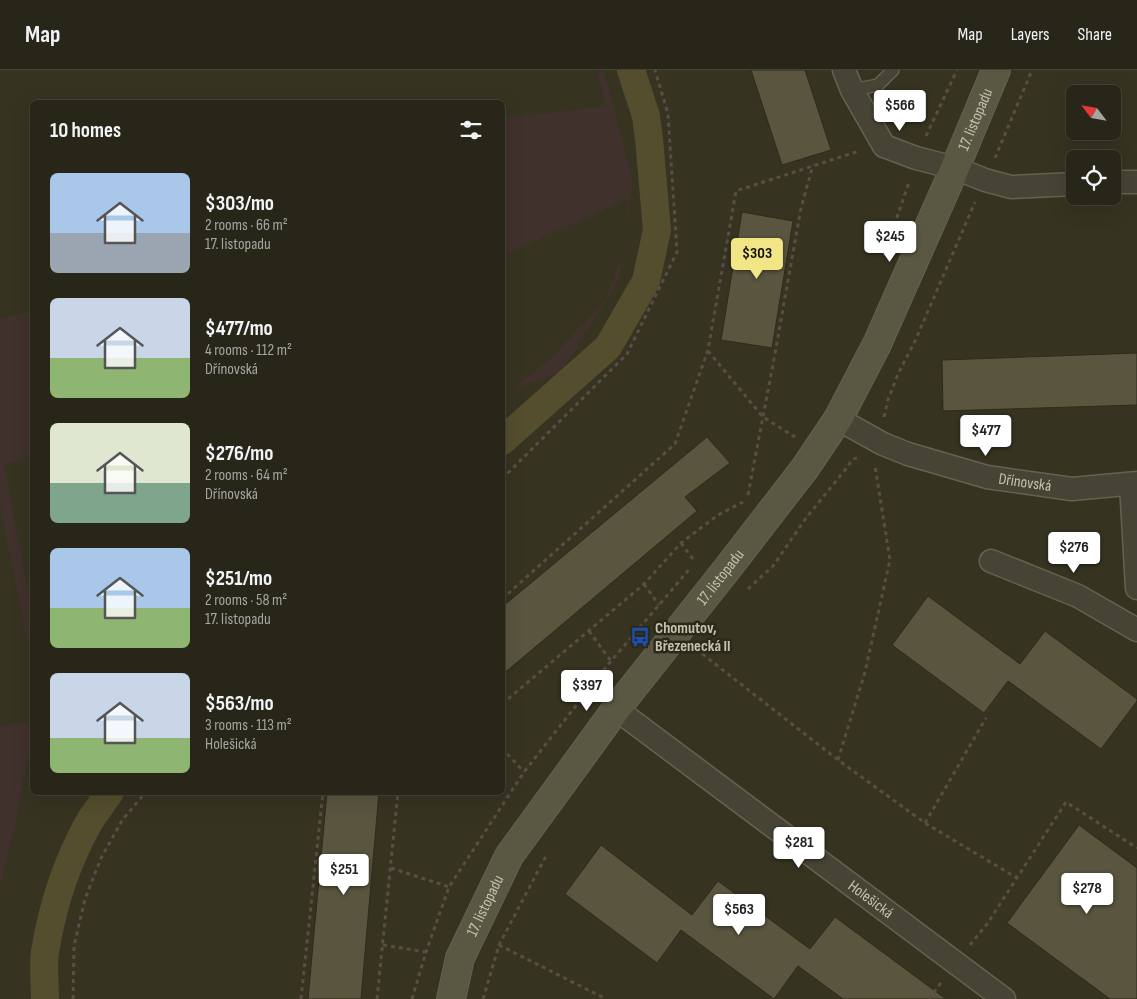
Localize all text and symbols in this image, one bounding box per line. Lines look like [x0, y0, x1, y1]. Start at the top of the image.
text: Map [25, 20, 60, 49]
text: Map [958, 24, 983, 45]
text: Layers [1011, 24, 1050, 45]
text: Share [1078, 24, 1112, 45]
street label: 17. listopadu [954, 85, 997, 153]
north arrow [1066, 85, 1121, 140]
map controls [1066, 85, 1121, 205]
pin: $566 [870, 90, 930, 132]
text: $566 [885, 96, 915, 115]
icon: filters [457, 116, 485, 144]
text: 10 homes [50, 118, 121, 143]
button: locate [1066, 150, 1121, 205]
text: $303/mo [205, 191, 274, 216]
icon: home [90, 193, 150, 253]
text: 2 rooms · 66 m² [205, 216, 288, 235]
pin: $245 [860, 220, 920, 263]
text: $245 [875, 227, 905, 246]
text: 17. listopadu [205, 235, 271, 254]
pin: $303 [727, 238, 787, 280]
text: $303 [742, 244, 772, 263]
text: $477/mo [205, 316, 273, 341]
icon: home [90, 318, 150, 378]
text: 4 rooms · 112 m² [205, 341, 292, 360]
text: Dřínovská [205, 360, 258, 379]
pin: $477 [956, 414, 1016, 457]
text: $477 [971, 421, 1001, 440]
text: $276/mo [205, 441, 273, 466]
icon: home [90, 443, 150, 503]
text: 2 rooms · 64 m² [205, 466, 288, 485]
street label: Dřínovská [997, 469, 1053, 495]
text: Dřínovská [205, 485, 258, 504]
pin: $276 [1044, 532, 1104, 574]
text: $276 [1059, 538, 1089, 557]
street label: 17. listopadu [693, 546, 748, 609]
text: $251/mo [205, 566, 272, 591]
icon: home [90, 568, 150, 628]
text: 2 rooms · 58 m² [205, 591, 287, 610]
text: 17. listopadu [205, 610, 271, 629]
place label: Chomutov, Březenecká II [655, 619, 731, 656]
bus stop icon: Chomutov, Březenecká II [629, 626, 651, 648]
pin: $397 [557, 670, 617, 712]
text: $397 [572, 676, 602, 695]
text: $563/mo [205, 691, 274, 716]
icon: home [90, 693, 150, 753]
text: 3 rooms · 113 m² [205, 716, 292, 735]
text: Holešická [205, 735, 257, 754]
pin: $281 [769, 826, 829, 869]
text: $281 [784, 833, 814, 852]
pin: $251 [314, 854, 374, 896]
text: $251 [330, 860, 358, 879]
street label: 17. listopadu [462, 872, 508, 939]
pin: $278 [1057, 872, 1117, 915]
street label: Holešická [844, 876, 897, 922]
text: $278 [1072, 879, 1102, 898]
pin: $563 [709, 894, 769, 936]
text: $563 [724, 900, 754, 919]

